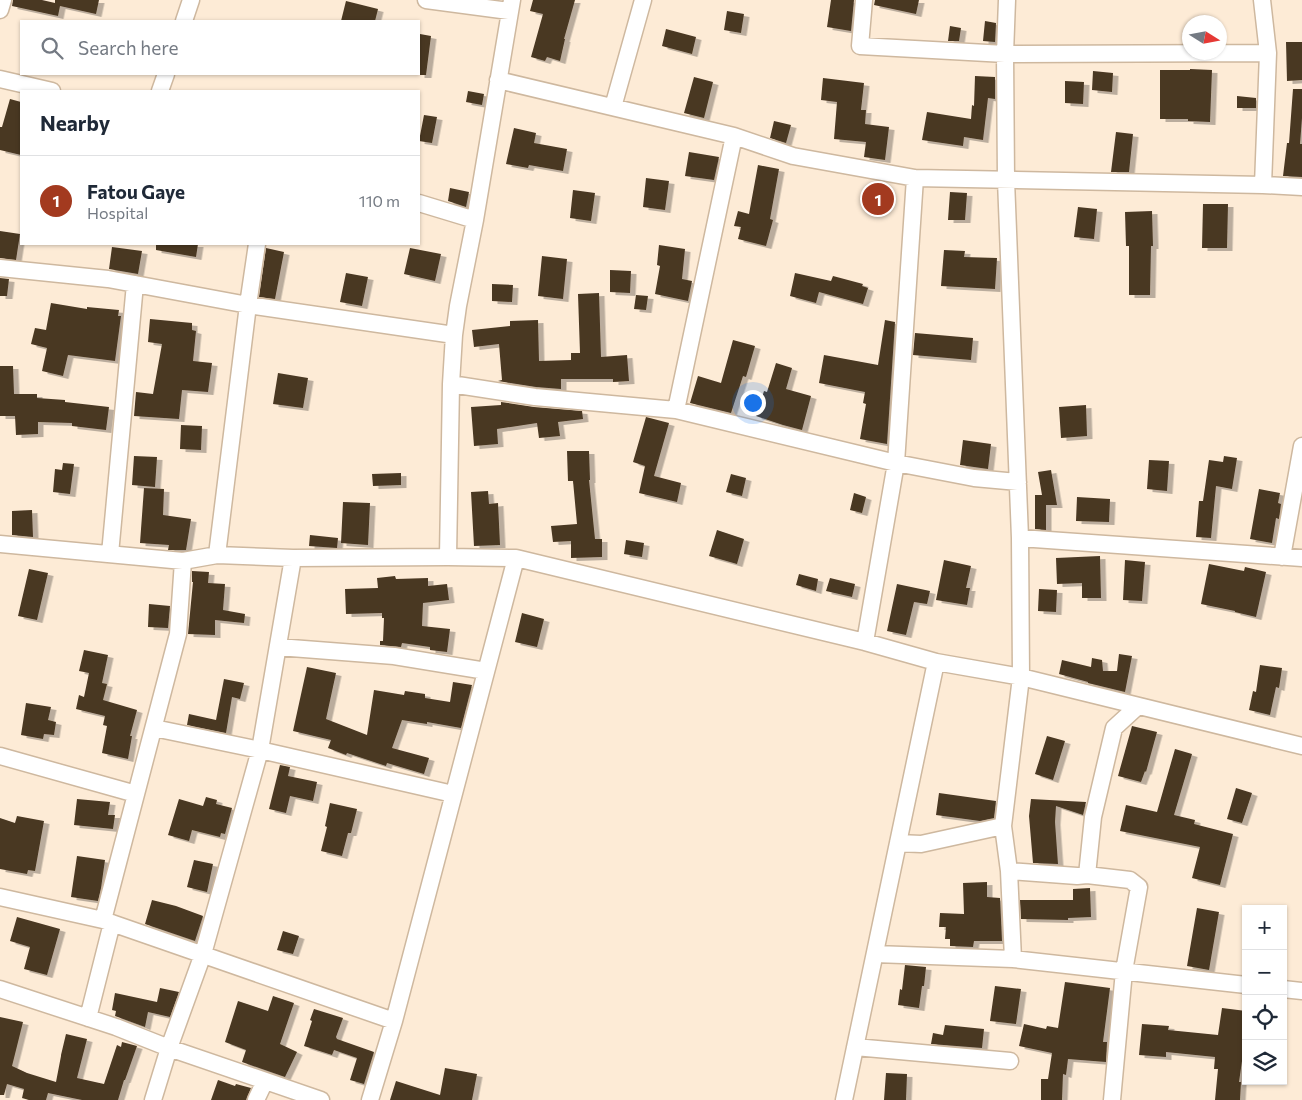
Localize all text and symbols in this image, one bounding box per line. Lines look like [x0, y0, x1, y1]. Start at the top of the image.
north arrow [1182, 15, 1227, 60]
search box [20, 20, 420, 75]
icon: search [38, 34, 66, 62]
text: Search here [78, 36, 178, 59]
text: Nearby [40, 110, 110, 135]
text: Fatou Gaye [87, 180, 185, 203]
pin: 1 [862, 180, 894, 218]
text: 1 [52, 191, 60, 210]
text: 110 m [359, 191, 400, 210]
text: Hospital [87, 203, 148, 222]
your location [740, 390, 766, 416]
map controls [1242, 905, 1287, 1085]
button: + [1242, 905, 1287, 950]
button: − [1242, 950, 1287, 995]
button: locate [1242, 995, 1287, 1040]
button: layers [1242, 1040, 1287, 1085]

